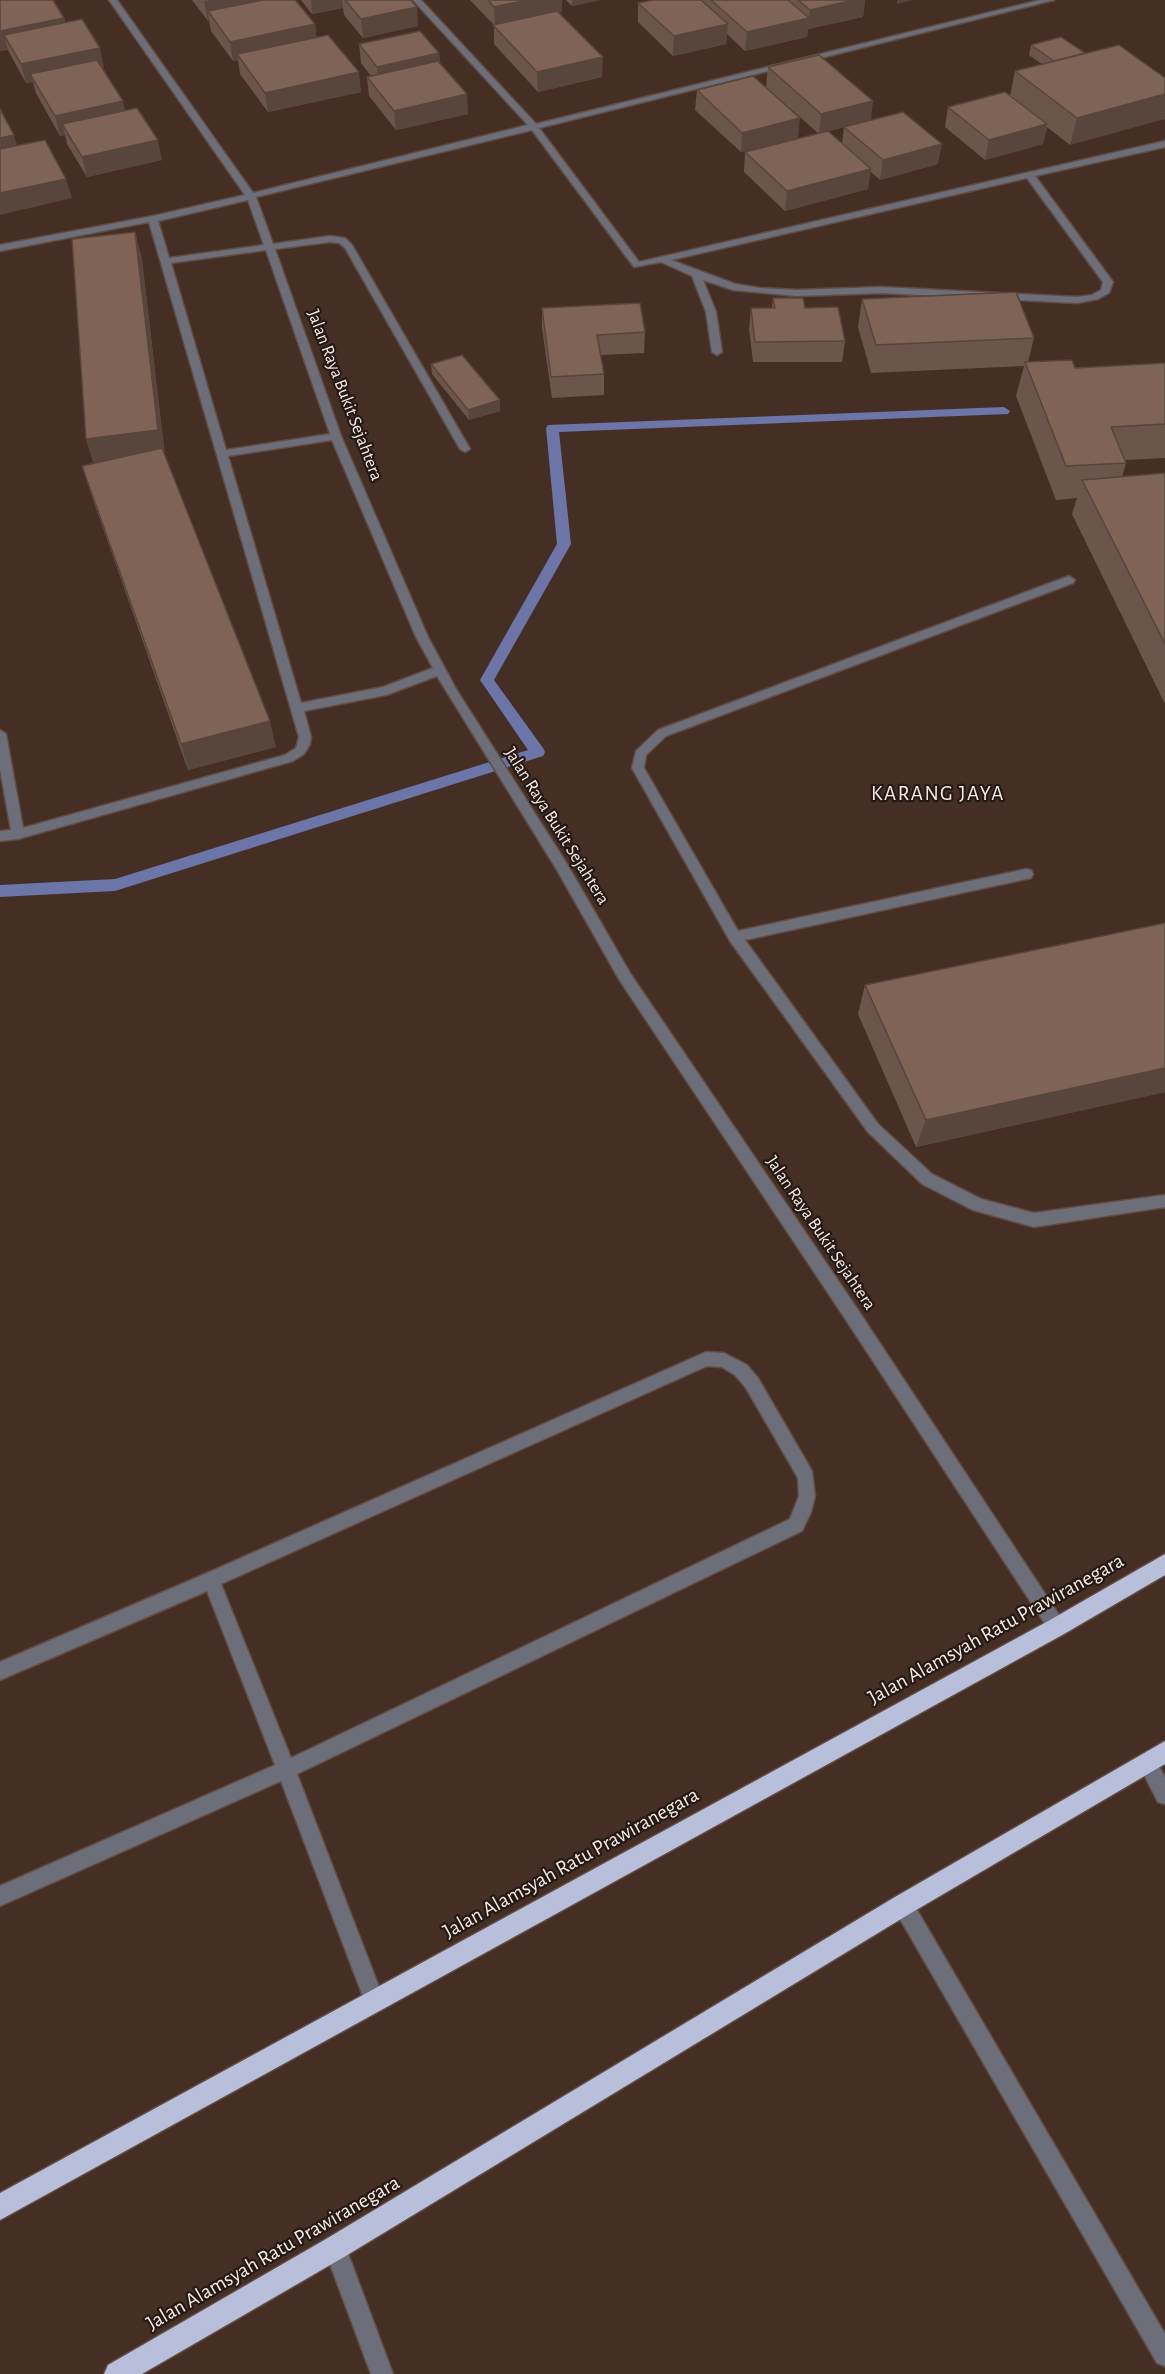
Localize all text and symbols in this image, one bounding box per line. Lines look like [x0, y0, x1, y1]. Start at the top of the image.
street label: Jalan Raya Bukit Sejahtera [302, 306, 388, 484]
street label: Jalan Raya Bukit Sejahtera [500, 743, 614, 909]
district label: KARANG JAYA [871, 781, 1005, 807]
street label: Jalan Raya Bukit Sejahtera [761, 1152, 881, 1314]
street label: Jalan Alamsyah Ratu Prawiranegara [864, 1548, 1128, 1710]
street label: Jalan Alamsyah Ratu Prawiranegara [439, 1782, 703, 1944]
street label: Jalan Alamsyah Ratu Prawiranegara [142, 2170, 404, 2336]

